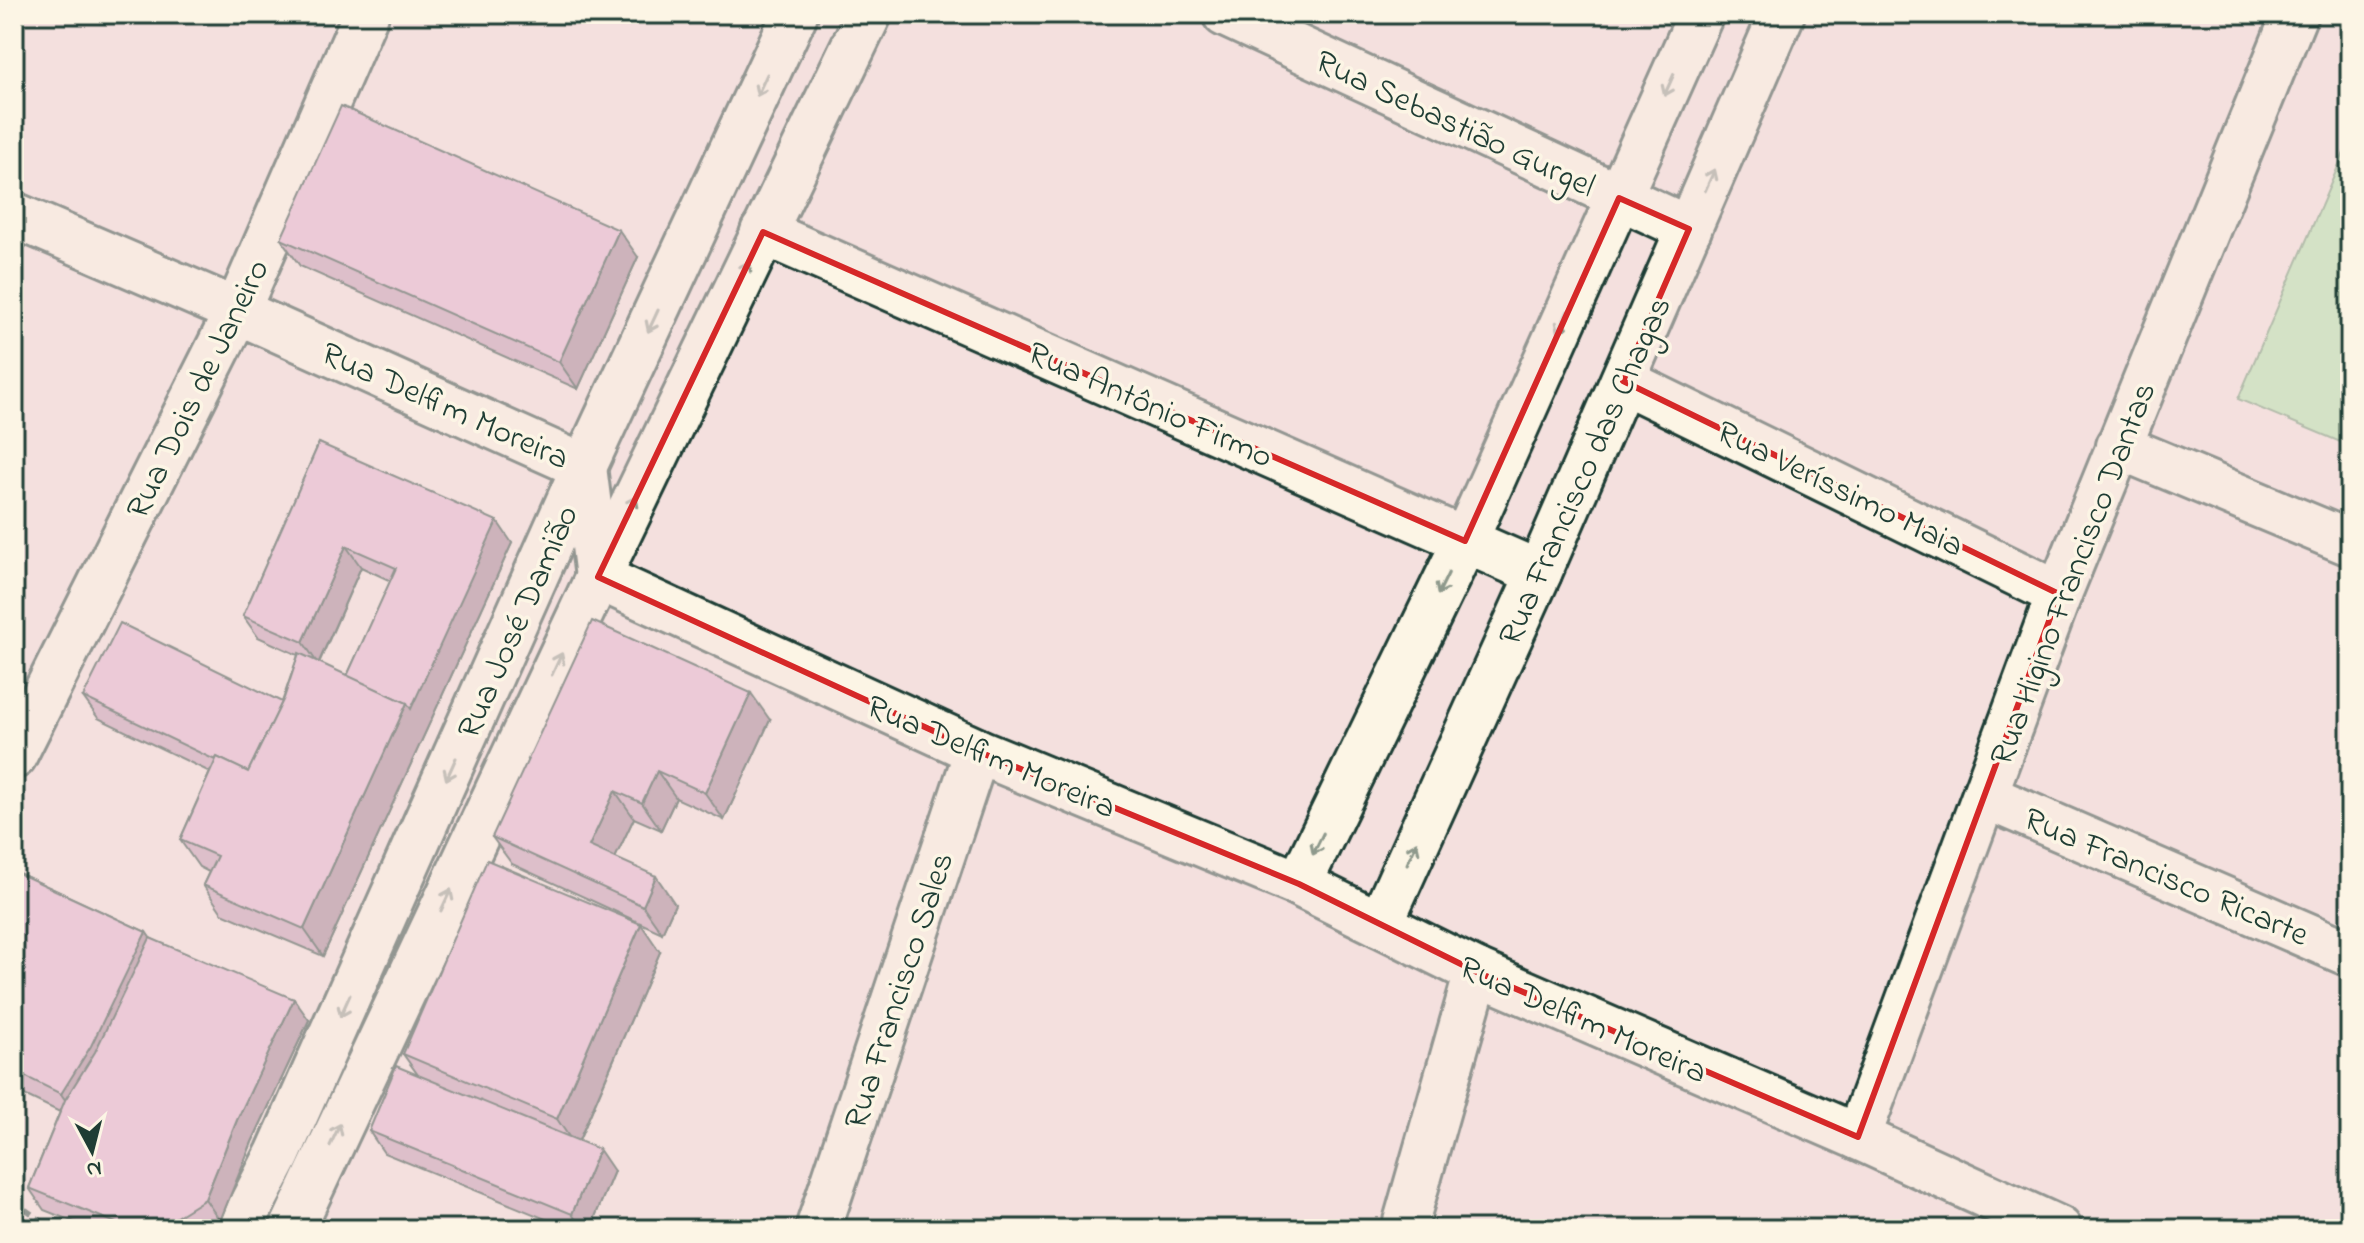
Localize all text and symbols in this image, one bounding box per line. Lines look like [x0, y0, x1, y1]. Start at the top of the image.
street label: Rua Sebastião Gurgel [1306, 39, 1603, 213]
one-way arrow [754, 72, 769, 96]
one-way arrow [1661, 72, 1676, 97]
one-way arrow [1703, 168, 1718, 192]
street label: Rua Dois de Janeiro [115, 251, 284, 528]
one-way arrow [737, 261, 752, 285]
street label: Rua Francisco das Chagas [1487, 289, 1686, 654]
one-way arrow [645, 308, 660, 332]
one-way arrow [1555, 310, 1570, 334]
street label: Rua Antônio Firmo [1019, 330, 1280, 483]
street label: Rua Delfim Moreira [312, 331, 576, 485]
street label: Rua Higino Francisco Dantas [1978, 375, 2171, 773]
street label: Rua Veríssimo Maia [1707, 409, 1971, 572]
one-way arrow [624, 495, 639, 519]
street label: Rua José Damião [446, 498, 594, 747]
one-way arrow [1435, 572, 1451, 596]
one-way arrow [550, 653, 565, 677]
street label: Rua Delfim Moreira [858, 684, 1123, 834]
one-way arrow [442, 756, 457, 781]
street label: Rua Francisco Ricarte [2015, 796, 2316, 962]
one-way arrow [1310, 831, 1326, 855]
one-way arrow [1406, 841, 1421, 866]
street label: Rua Francisco Sales [832, 846, 969, 1136]
one-way arrow [439, 888, 454, 912]
street label: Rua Delfim Moreira [1450, 945, 1714, 1099]
one-way arrow [336, 993, 351, 1018]
north arrow [52, 1111, 132, 1191]
one-way arrow [329, 1123, 344, 1148]
text: N [85, 1151, 103, 1185]

